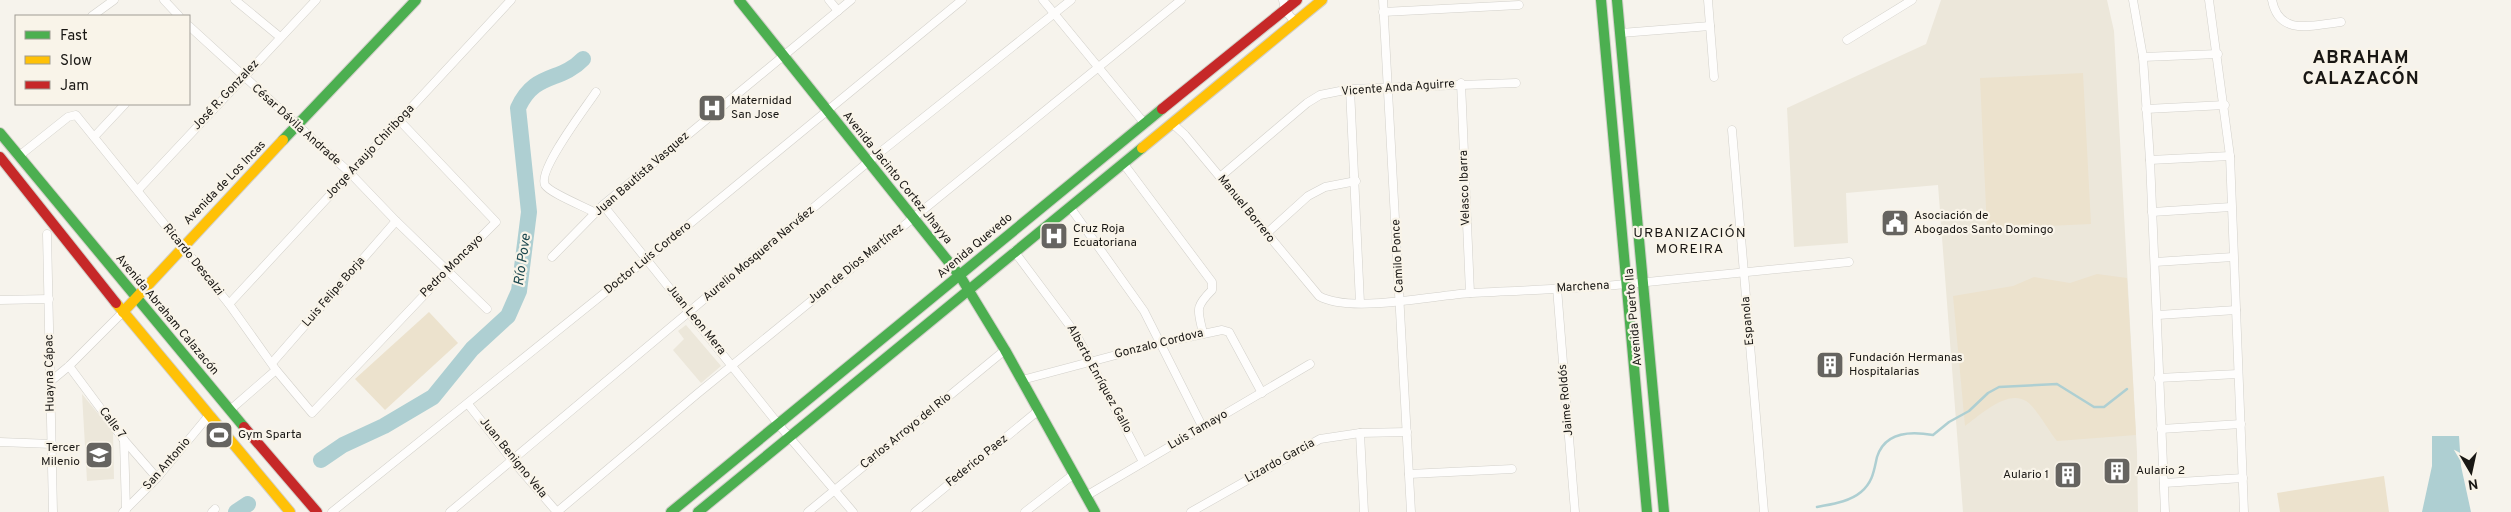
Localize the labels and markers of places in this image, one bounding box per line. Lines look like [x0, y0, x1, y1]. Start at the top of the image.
hospital icon: Maternidad San Jose [697, 93, 727, 123]
place label: Maternidad San Jose [731, 93, 792, 123]
public building icon: Asociación de Abogados Santo Domingo [1880, 208, 1910, 238]
place label: Asociación de Abogados Santo Domingo [1914, 208, 2054, 238]
hospital icon: Cruz Roja Ecuatoriana [1039, 221, 1069, 251]
place label: Cruz Roja Ecuatoriana [1073, 221, 1137, 251]
building icon: Fundación Hermanas Hospitalarias [1815, 350, 1845, 380]
place label: Fundación Hermanas Hospitalarias [1849, 350, 1963, 380]
sports icon: Gym Sparta [204, 420, 234, 450]
place label: Gym Sparta [238, 427, 302, 443]
place label: Tercer Milenio [41, 440, 80, 470]
school or university icon: Tercer Milenio [84, 440, 114, 470]
building icon: Aulario 2 [2102, 456, 2132, 486]
building icon: Aulario 1 [2053, 460, 2083, 490]
place label: Aulario 2 [2136, 463, 2185, 479]
place label: Aulario 1 [2003, 467, 2049, 483]

